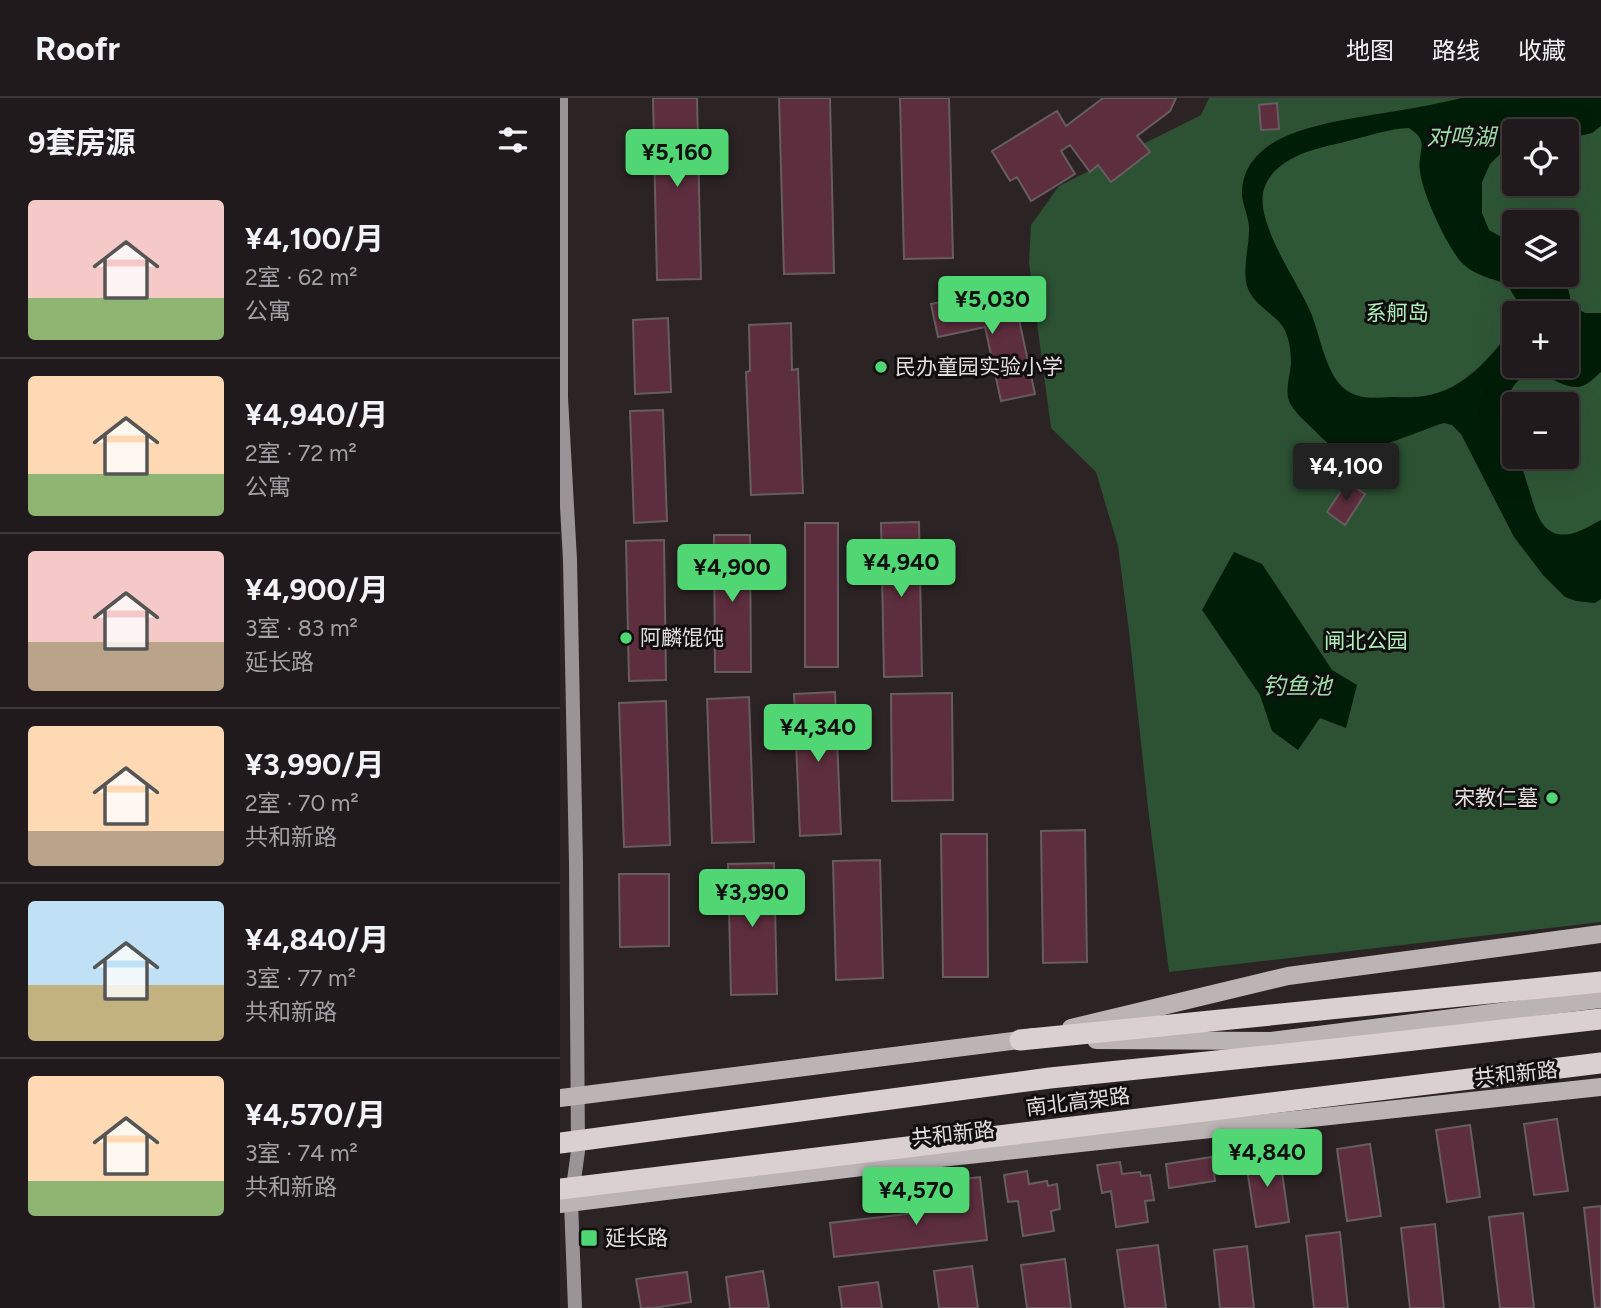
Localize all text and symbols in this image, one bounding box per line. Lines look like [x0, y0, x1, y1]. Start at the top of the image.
text: Roofr [35, 29, 120, 68]
text: 地图 [1346, 36, 1394, 65]
text: 路线 [1432, 36, 1480, 65]
text: 收藏 [1518, 36, 1566, 65]
map controls [1502, 119, 1579, 469]
button: locate [1502, 119, 1579, 196]
icon: filters [494, 121, 532, 159]
water label: 对鸣湖 [1427, 123, 1499, 151]
text: 9套房源 [28, 124, 135, 161]
pin: ¥5,160 [620, 130, 734, 189]
text: ¥5,160 [642, 138, 712, 166]
button: layers [1502, 210, 1579, 287]
text: ¥4,100/月 [245, 220, 384, 257]
icon: home [84, 228, 168, 312]
text: 2室 · 62 m² [245, 263, 358, 291]
pin: ¥5,030 [935, 276, 1049, 336]
text: ¥5,030 [954, 285, 1030, 313]
text: 公寓 [245, 297, 291, 325]
park label: 系舸岛 [1366, 300, 1429, 325]
button: + [1502, 301, 1579, 378]
place label: 民办童园实验小学 [895, 354, 1063, 379]
marker: 民办童园实验小学 [873, 359, 889, 375]
button: − [1502, 392, 1579, 469]
text: ¥4,940/月 [245, 396, 388, 433]
icon: home [84, 404, 168, 488]
text: 2室 · 72 m² [245, 439, 357, 467]
pin: ¥4,100 [1289, 444, 1403, 503]
text: ¥4,100 [1309, 452, 1383, 480]
text: 公寓 [245, 473, 291, 501]
pin: ¥4,940 [844, 540, 958, 599]
pin: ¥4,900 [675, 545, 789, 604]
text: ¥4,940 [863, 548, 939, 576]
text: ¥4,900 [693, 553, 771, 581]
text: ¥4,900/月 [245, 571, 389, 608]
icon: home [84, 579, 168, 663]
text: 3室 · 83 m² [245, 614, 358, 642]
place label: 阿麟馄饨 [640, 625, 724, 650]
park label: 闸北公园 [1324, 628, 1408, 653]
marker: 阿麟馄饨 [618, 630, 634, 646]
text: 延长路 [245, 648, 314, 676]
water label: 钓鱼池 [1263, 672, 1334, 700]
pin: ¥4,340 [761, 704, 875, 764]
text: ¥4,340 [780, 713, 856, 741]
text: ¥3,990/月 [245, 746, 384, 783]
icon: home [84, 754, 168, 838]
place label: 宋教仁墓 [1454, 785, 1538, 810]
text: 2室 · 70 m² [245, 789, 359, 817]
marker: 宋教仁墓 [1544, 790, 1560, 806]
text: 共和新路 [245, 823, 337, 851]
pin: ¥3,990 [695, 870, 809, 929]
text: ¥3,990 [715, 878, 789, 906]
text: ¥4,840/月 [245, 921, 389, 958]
icon: home [84, 929, 168, 1013]
text: 3室 · 77 m² [245, 964, 356, 992]
text: 共和新路 [245, 998, 337, 1026]
street label: 共和新路 [1473, 1057, 1559, 1090]
street label: 南北高架路 [1024, 1083, 1132, 1120]
text: ¥4,570/月 [245, 1096, 386, 1133]
icon: home [84, 1104, 168, 1188]
street label: 共和新路 [910, 1117, 996, 1150]
pin: ¥4,840 [1210, 1130, 1324, 1189]
text: ¥4,840 [1228, 1138, 1306, 1166]
text: 3室 · 74 m² [245, 1139, 358, 1167]
pin: ¥4,570 [859, 1168, 973, 1227]
text: 共和新路 [245, 1173, 337, 1201]
text: ¥4,570 [878, 1176, 954, 1204]
place label: 延长路 [605, 1225, 668, 1250]
marker: 延长路 [579, 1228, 599, 1248]

